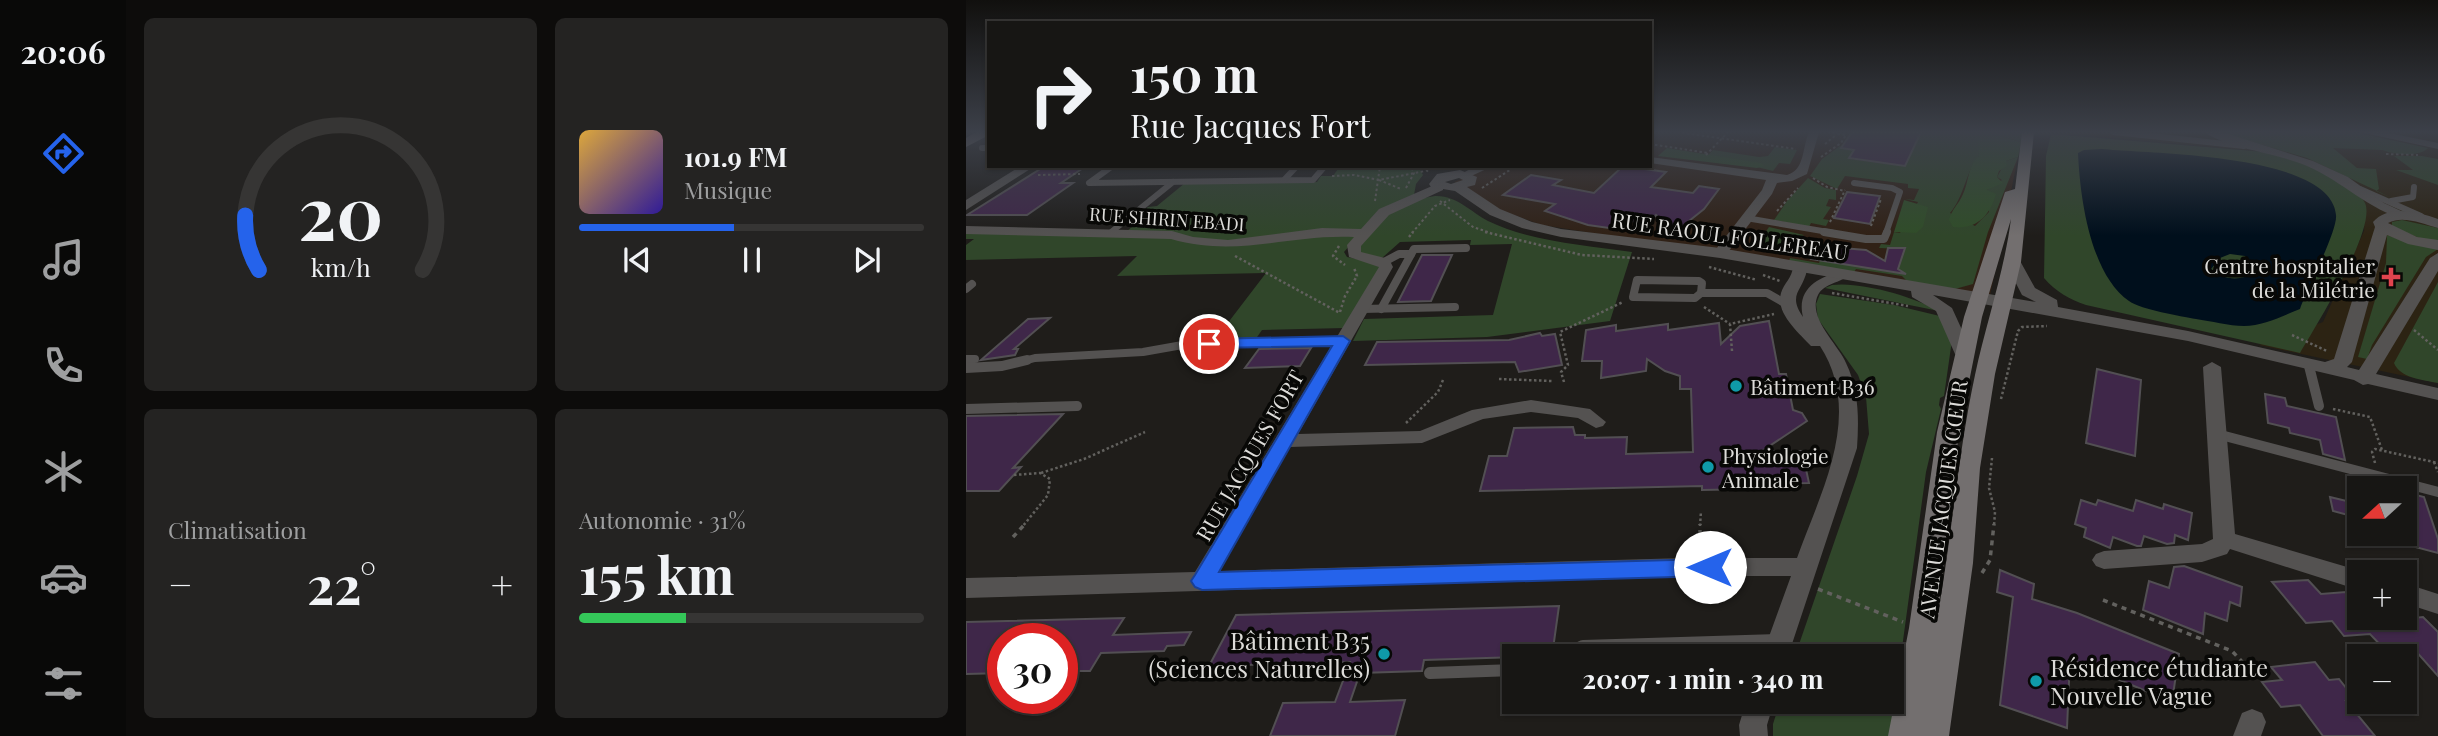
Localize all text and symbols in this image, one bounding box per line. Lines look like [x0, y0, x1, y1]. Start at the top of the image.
text: 20:06 [20, 29, 106, 72]
text: 150 m [1130, 40, 1258, 105]
icon: right [1015, 49, 1106, 140]
text: Rue Jacques Fort [1130, 103, 1370, 146]
icon: directions [39, 129, 88, 178]
text: 101.9 FM [684, 139, 787, 174]
text: 20 [298, 162, 383, 259]
text: Musique [684, 174, 772, 205]
street label: RUE SHIRIN EBADI [1089, 202, 1245, 236]
street label: RUE RAOUL FOLLEREAU [1610, 205, 1850, 265]
icon: music [39, 235, 88, 284]
icon: previous [618, 241, 656, 279]
icon: pause [733, 241, 771, 279]
icon: next [848, 241, 886, 279]
text: km/h [311, 250, 371, 283]
place label: Centre hospitalier de la Milétrie [2204, 251, 2376, 303]
marker: Centre hospitalier de la Milétrie [2381, 267, 2401, 287]
pin [1179, 314, 1239, 374]
icon: arrive [1190, 325, 1228, 363]
icon: phone [39, 341, 88, 390]
street label: RUE JACQUES FORT [1189, 365, 1309, 545]
place label: Bâtiment B36 [1750, 372, 1875, 400]
marker: Bâtiment B36 [1728, 378, 1744, 394]
street label: AVENUE JACQUES CŒUR [1911, 378, 1973, 621]
place label: Physiologie Animale [1721, 441, 1829, 493]
icon: climate [39, 447, 88, 496]
marker: Physiologie Animale [1700, 459, 1716, 475]
north arrow [2347, 476, 2417, 546]
map controls [2347, 476, 2417, 714]
text: Autonomie · 31% [579, 504, 746, 535]
text: Climatisation [168, 514, 307, 545]
position arrow [1673, 530, 1747, 604]
text: 155 km [579, 539, 734, 608]
text: 22° [307, 549, 376, 618]
icon: car [39, 553, 88, 602]
text: − [168, 558, 193, 609]
text: + [491, 558, 513, 609]
button: + [2347, 560, 2417, 630]
speed limit sign: 30 [987, 623, 1078, 714]
place label: Bâtiment B35 (Sciences Naturelles) [1149, 624, 1370, 684]
button: − [2347, 644, 2417, 714]
marker: Bâtiment B35 (Sciences Naturelles) [1376, 646, 1392, 662]
place label: Résidence étudiante Nouvelle Vague [2050, 651, 2268, 711]
icon: filters [39, 659, 88, 708]
text: 20:07 · 1 min · 340 m [1583, 661, 1823, 696]
marker: Résidence étudiante Nouvelle Vague [2028, 673, 2044, 689]

